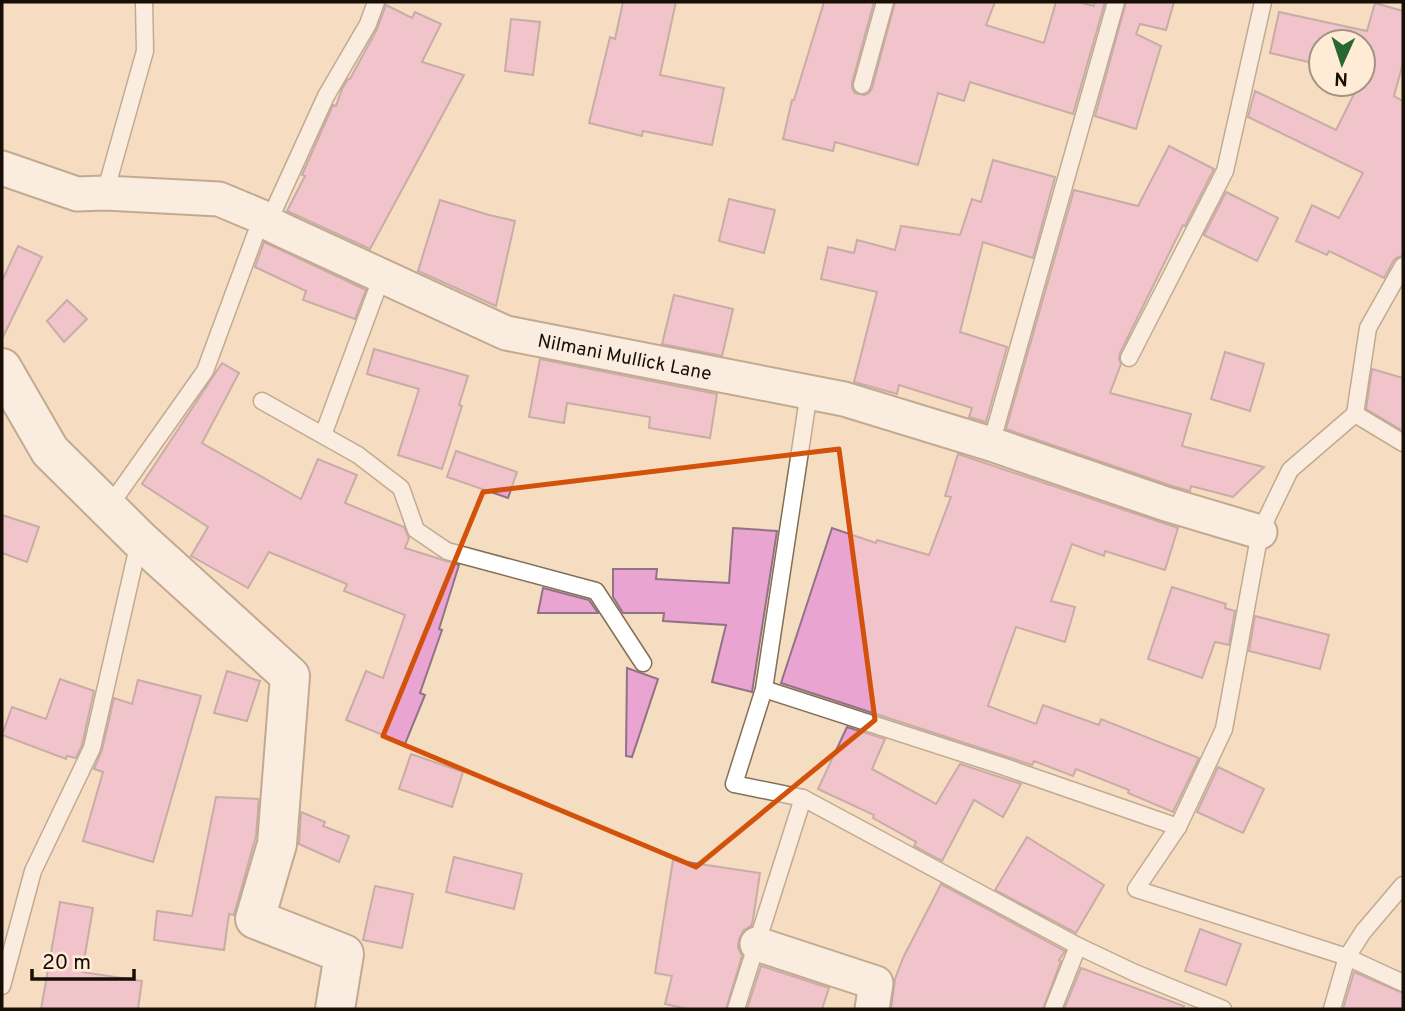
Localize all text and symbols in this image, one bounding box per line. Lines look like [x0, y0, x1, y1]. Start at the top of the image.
north arrow [1307, 28, 1377, 98]
text: N [1334, 66, 1349, 90]
street label: Nilmani Mullick Lane [536, 329, 714, 387]
scale bar [32, 937, 133, 981]
text: 20 m [42, 950, 91, 977]

